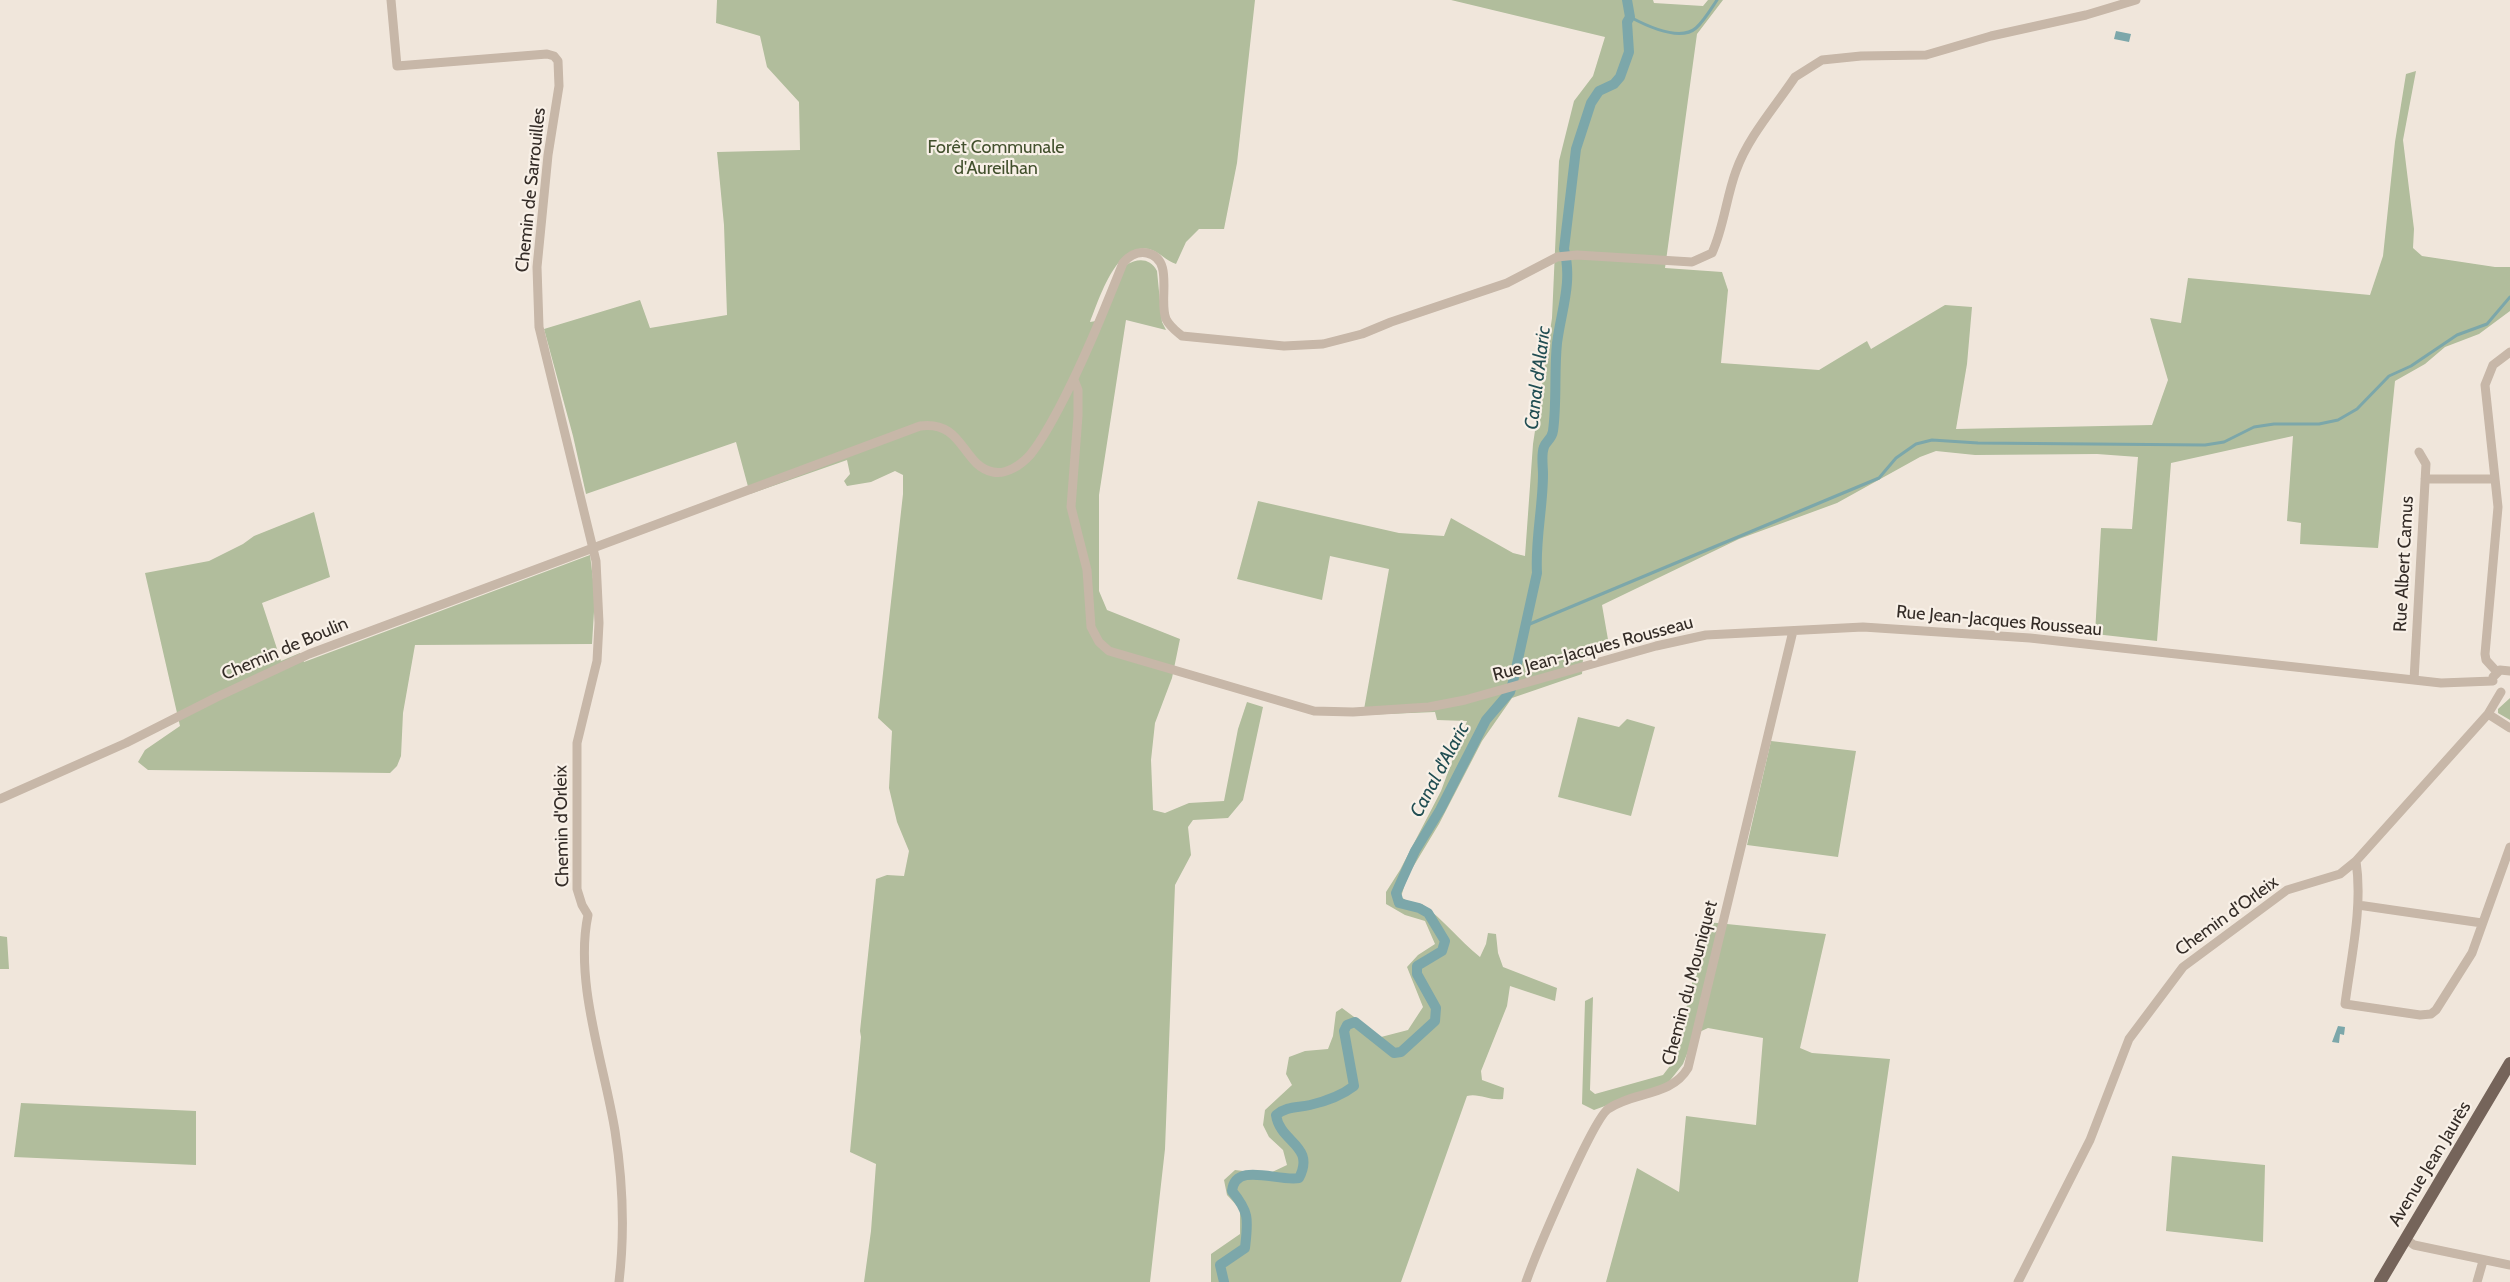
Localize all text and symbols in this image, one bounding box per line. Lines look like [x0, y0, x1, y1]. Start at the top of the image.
street label: Chemin de Sarrouilles [512, 107, 550, 273]
park label: Forêt Communale d'Aureilhan [927, 137, 1065, 180]
water label: Canal d'Alaric [1520, 325, 1556, 431]
street label: Rue Albert Camus [2390, 496, 2418, 632]
street label: Rue Jean-Jacques Rousseau [1895, 601, 2103, 641]
street label: Rue Jean-Jacques Rousseau [1490, 612, 1696, 686]
street label: Chemin de Boulin [219, 613, 351, 685]
water label: Canal d'Alaric [1405, 719, 1475, 821]
street label: Chemin d'Orleix [550, 765, 574, 887]
street label: Chemin d'Orleix [2171, 871, 2283, 961]
street label: Chemin du Mouniquet [1658, 898, 1722, 1068]
street label: Avenue Jean Jaurès [2384, 1098, 2476, 1230]

